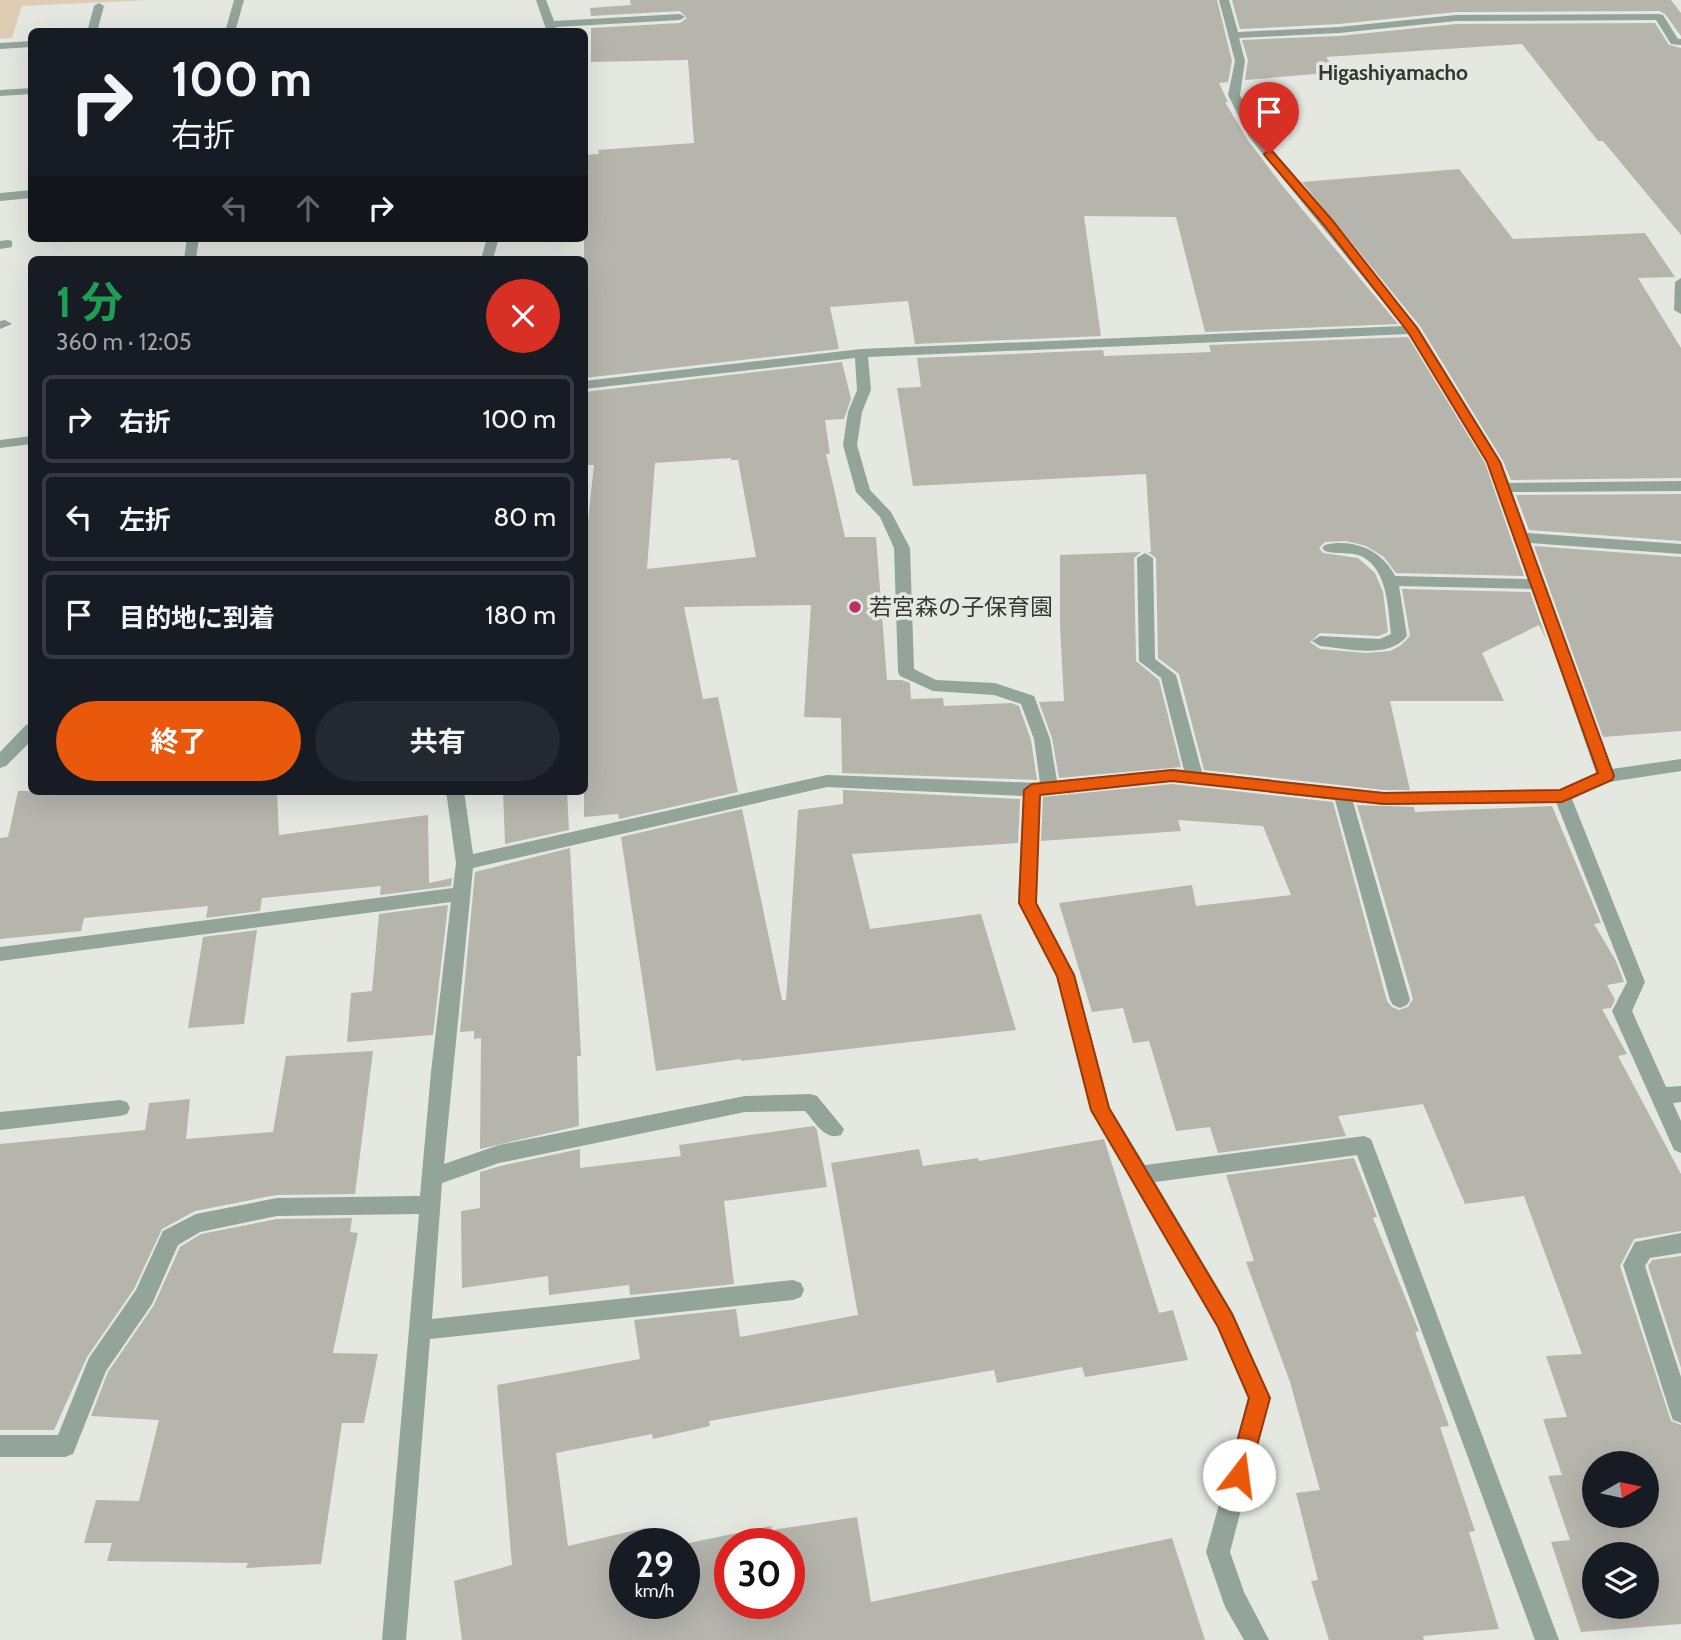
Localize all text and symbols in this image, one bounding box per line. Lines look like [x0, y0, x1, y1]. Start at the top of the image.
text: 100 m [171, 49, 312, 108]
icon: right [56, 56, 147, 147]
district label: Higashiyamacho [1318, 60, 1468, 85]
pin [1239, 82, 1299, 154]
icon: arrive [1250, 93, 1288, 131]
text: 右折 [171, 115, 235, 154]
icon: left [216, 189, 254, 227]
icon: ahead [289, 189, 327, 227]
icon: right [362, 189, 400, 227]
text: 1 分 [56, 276, 123, 328]
button: close [486, 279, 560, 353]
text: 360 m · 12:05 [56, 328, 192, 356]
icon: right [60, 400, 98, 438]
text: 100 m [483, 403, 556, 435]
text: 右折 [119, 406, 171, 438]
icon: left [60, 498, 98, 536]
text: 80 m [493, 501, 556, 533]
text: 左折 [119, 504, 171, 536]
place label: 若宮森の子保育園 [869, 593, 1053, 621]
icon: arrive [60, 596, 98, 634]
text: 180 m [485, 599, 556, 631]
marker: 若宮森の子保育園 [847, 599, 863, 615]
text: 目的地に到着 [119, 602, 275, 634]
button: 終了 [56, 701, 301, 781]
button: 共有 [315, 701, 560, 781]
position arrow [1202, 1438, 1276, 1512]
north arrow [1582, 1451, 1659, 1528]
map controls [1582, 1451, 1659, 1619]
speed limit sign: 30 [714, 1528, 805, 1619]
button: layers [1582, 1542, 1659, 1619]
text: 29 [635, 1543, 674, 1586]
text: km/h [635, 1580, 674, 1602]

